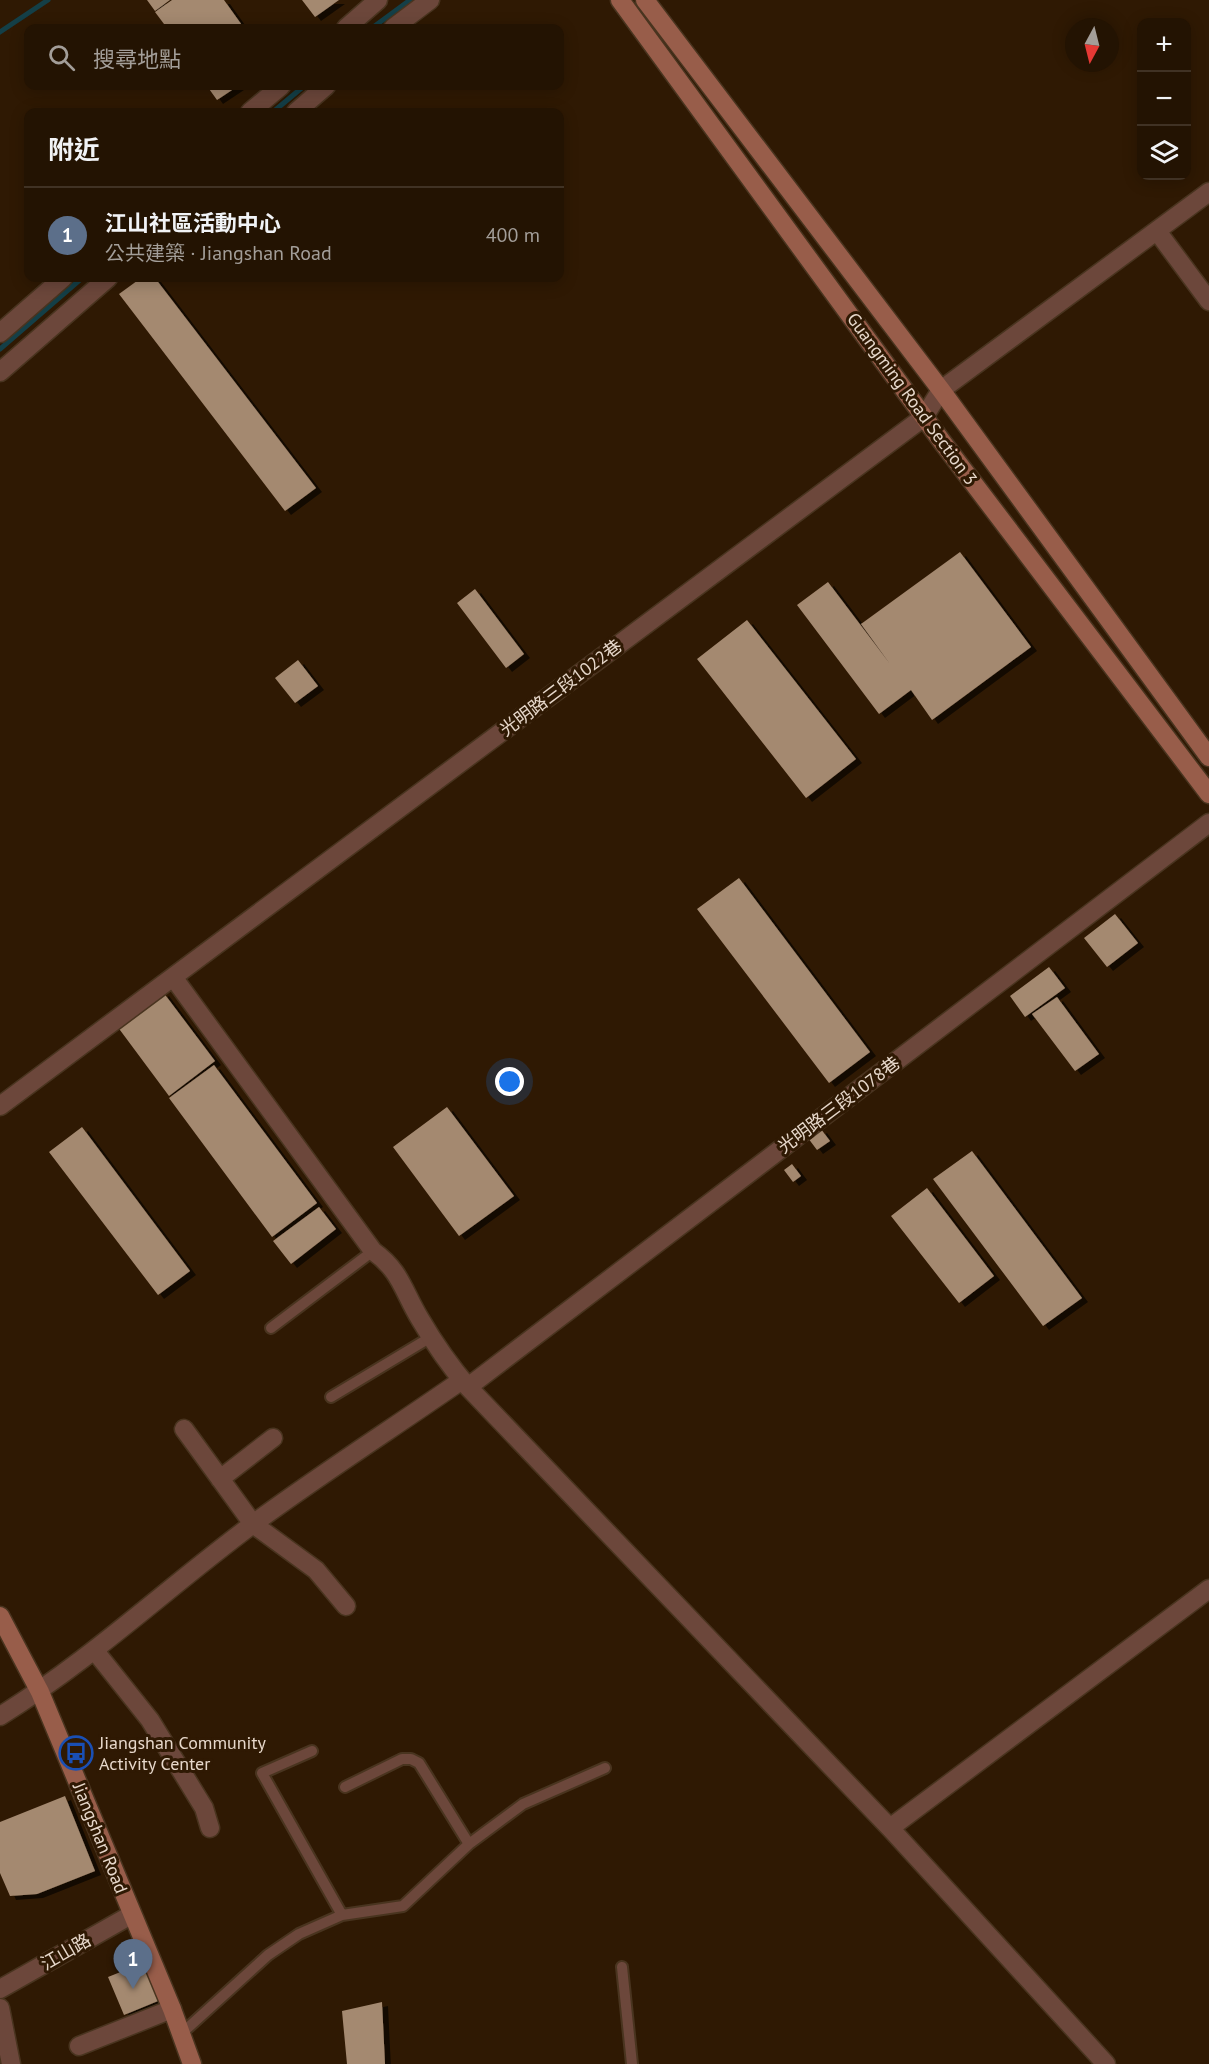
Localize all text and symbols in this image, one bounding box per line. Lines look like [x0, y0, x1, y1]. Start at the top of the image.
north arrow [1065, 18, 1119, 72]
map controls [1137, 18, 1191, 180]
button: + [1137, 18, 1191, 72]
search box [24, 24, 564, 90]
icon: search [45, 41, 78, 74]
text: 搜尋地點 [93, 45, 181, 73]
button: − [1137, 72, 1191, 126]
button: layers [1137, 126, 1191, 180]
text: 附近 [48, 133, 100, 166]
text: 江山社區活動中心 [105, 209, 281, 237]
text: 1 [62, 222, 73, 248]
text: 400 m [486, 222, 540, 248]
text: 公共建築 · Jiangshan Road [105, 240, 332, 266]
street label: Guangming Road Section 3 [842, 308, 983, 489]
street label: 光明路三段1022巷 [495, 634, 626, 741]
street label: 光明路三段1078巷 [773, 1051, 904, 1158]
your location [495, 1067, 524, 1096]
place label: Jiangshan Community Activity Center [98, 1731, 267, 1775]
bus stop icon: Jiangshan Community Activity Center [58, 1735, 94, 1771]
street label: Jiangshan Road [67, 1778, 133, 1897]
street label: 江山路 [37, 1928, 95, 1975]
pin: 1 [114, 1940, 152, 1989]

